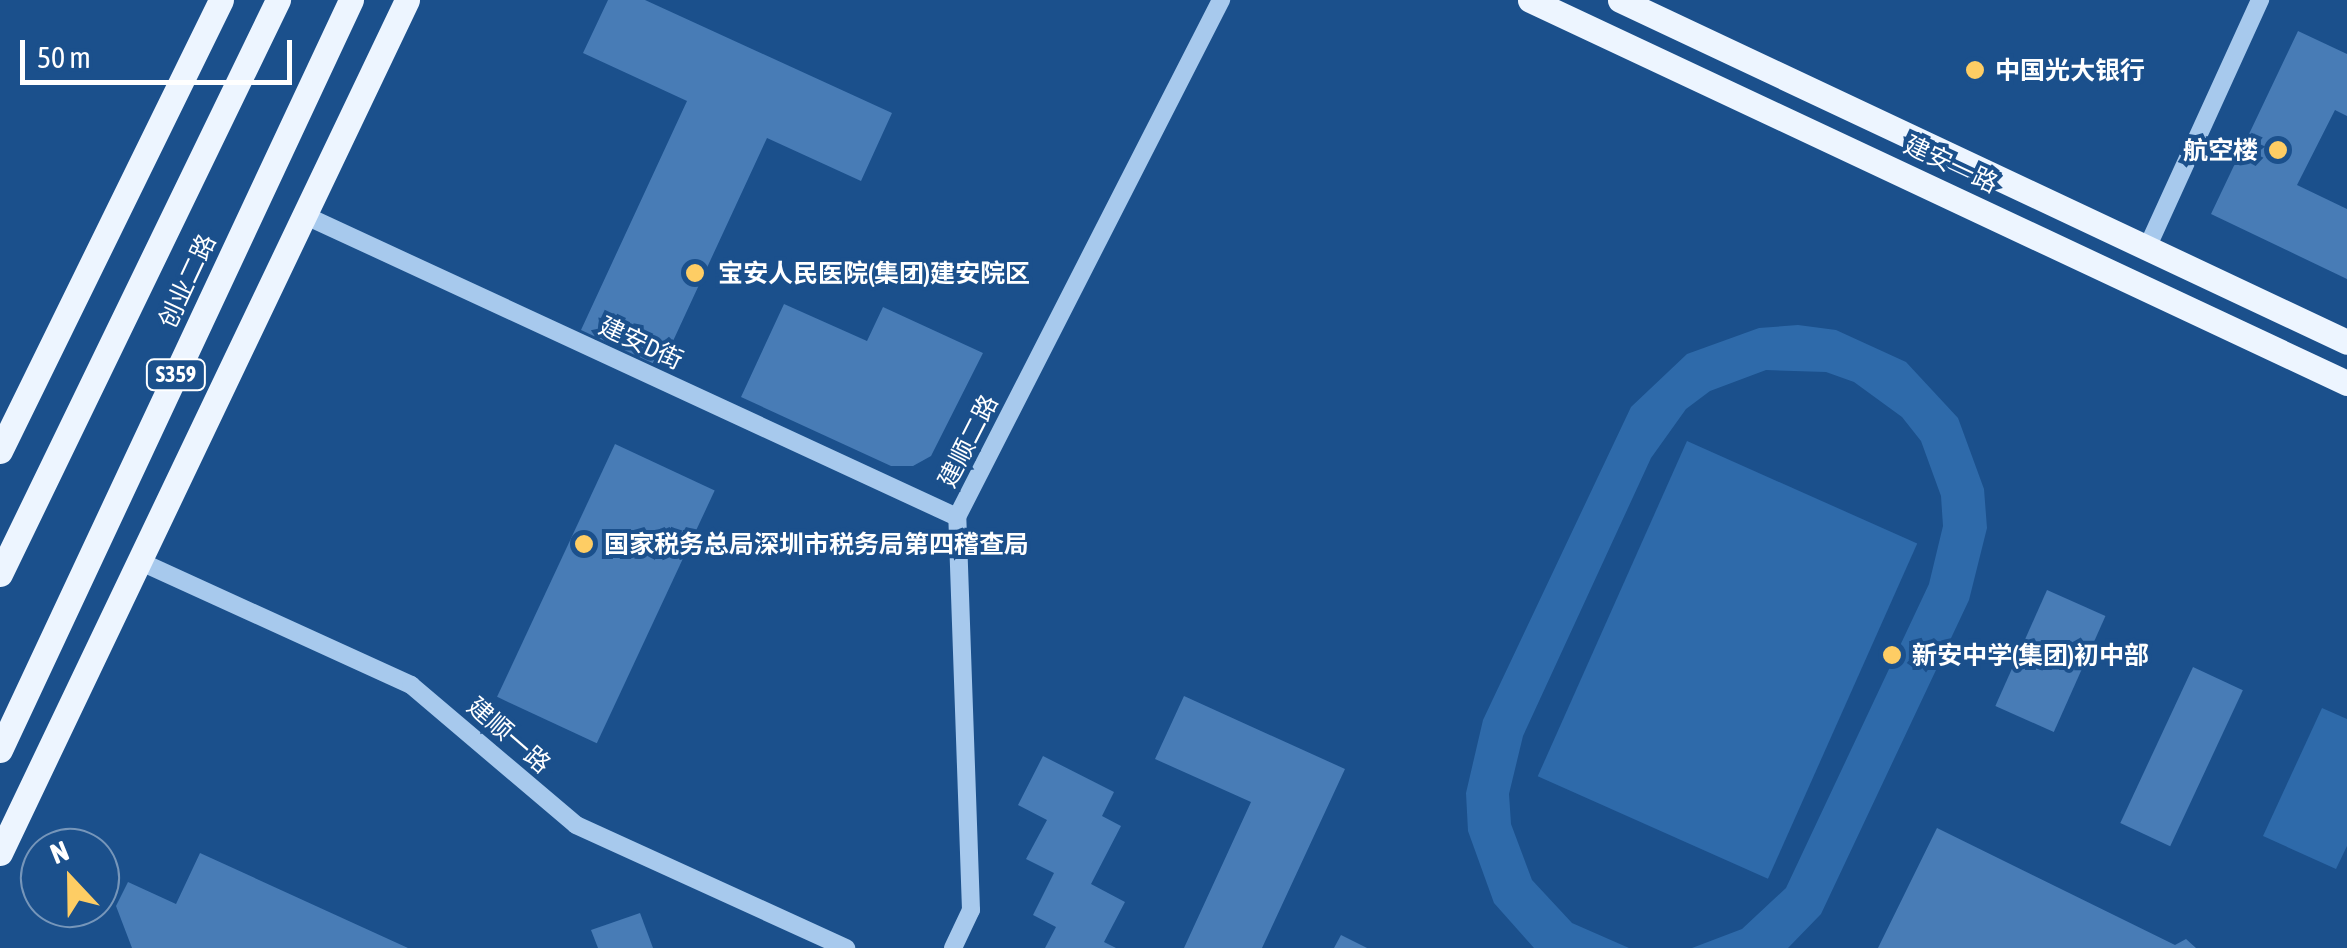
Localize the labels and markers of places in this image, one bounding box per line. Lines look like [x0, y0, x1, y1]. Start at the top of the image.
place label: 中国光大银行 [1995, 55, 2145, 85]
marker: 中国光大银行 [1964, 59, 1986, 81]
place label: 航空楼 [2183, 135, 2258, 165]
marker: 航空楼 [2267, 139, 2289, 161]
place label: 宝安人民医院(集团)建安院区 [718, 258, 1030, 288]
marker: 宝安人民医院(集团)建安院区 [682, 260, 708, 286]
place label: 国家税务总局深圳市税务局第四稽查局 [604, 529, 1029, 559]
marker: 国家税务总局深圳市税务局第四稽查局 [573, 533, 595, 555]
place label: 新安中学(集团)初中部 [1912, 640, 2149, 670]
marker: 新安中学(集团)初中部 [1881, 644, 1903, 666]

